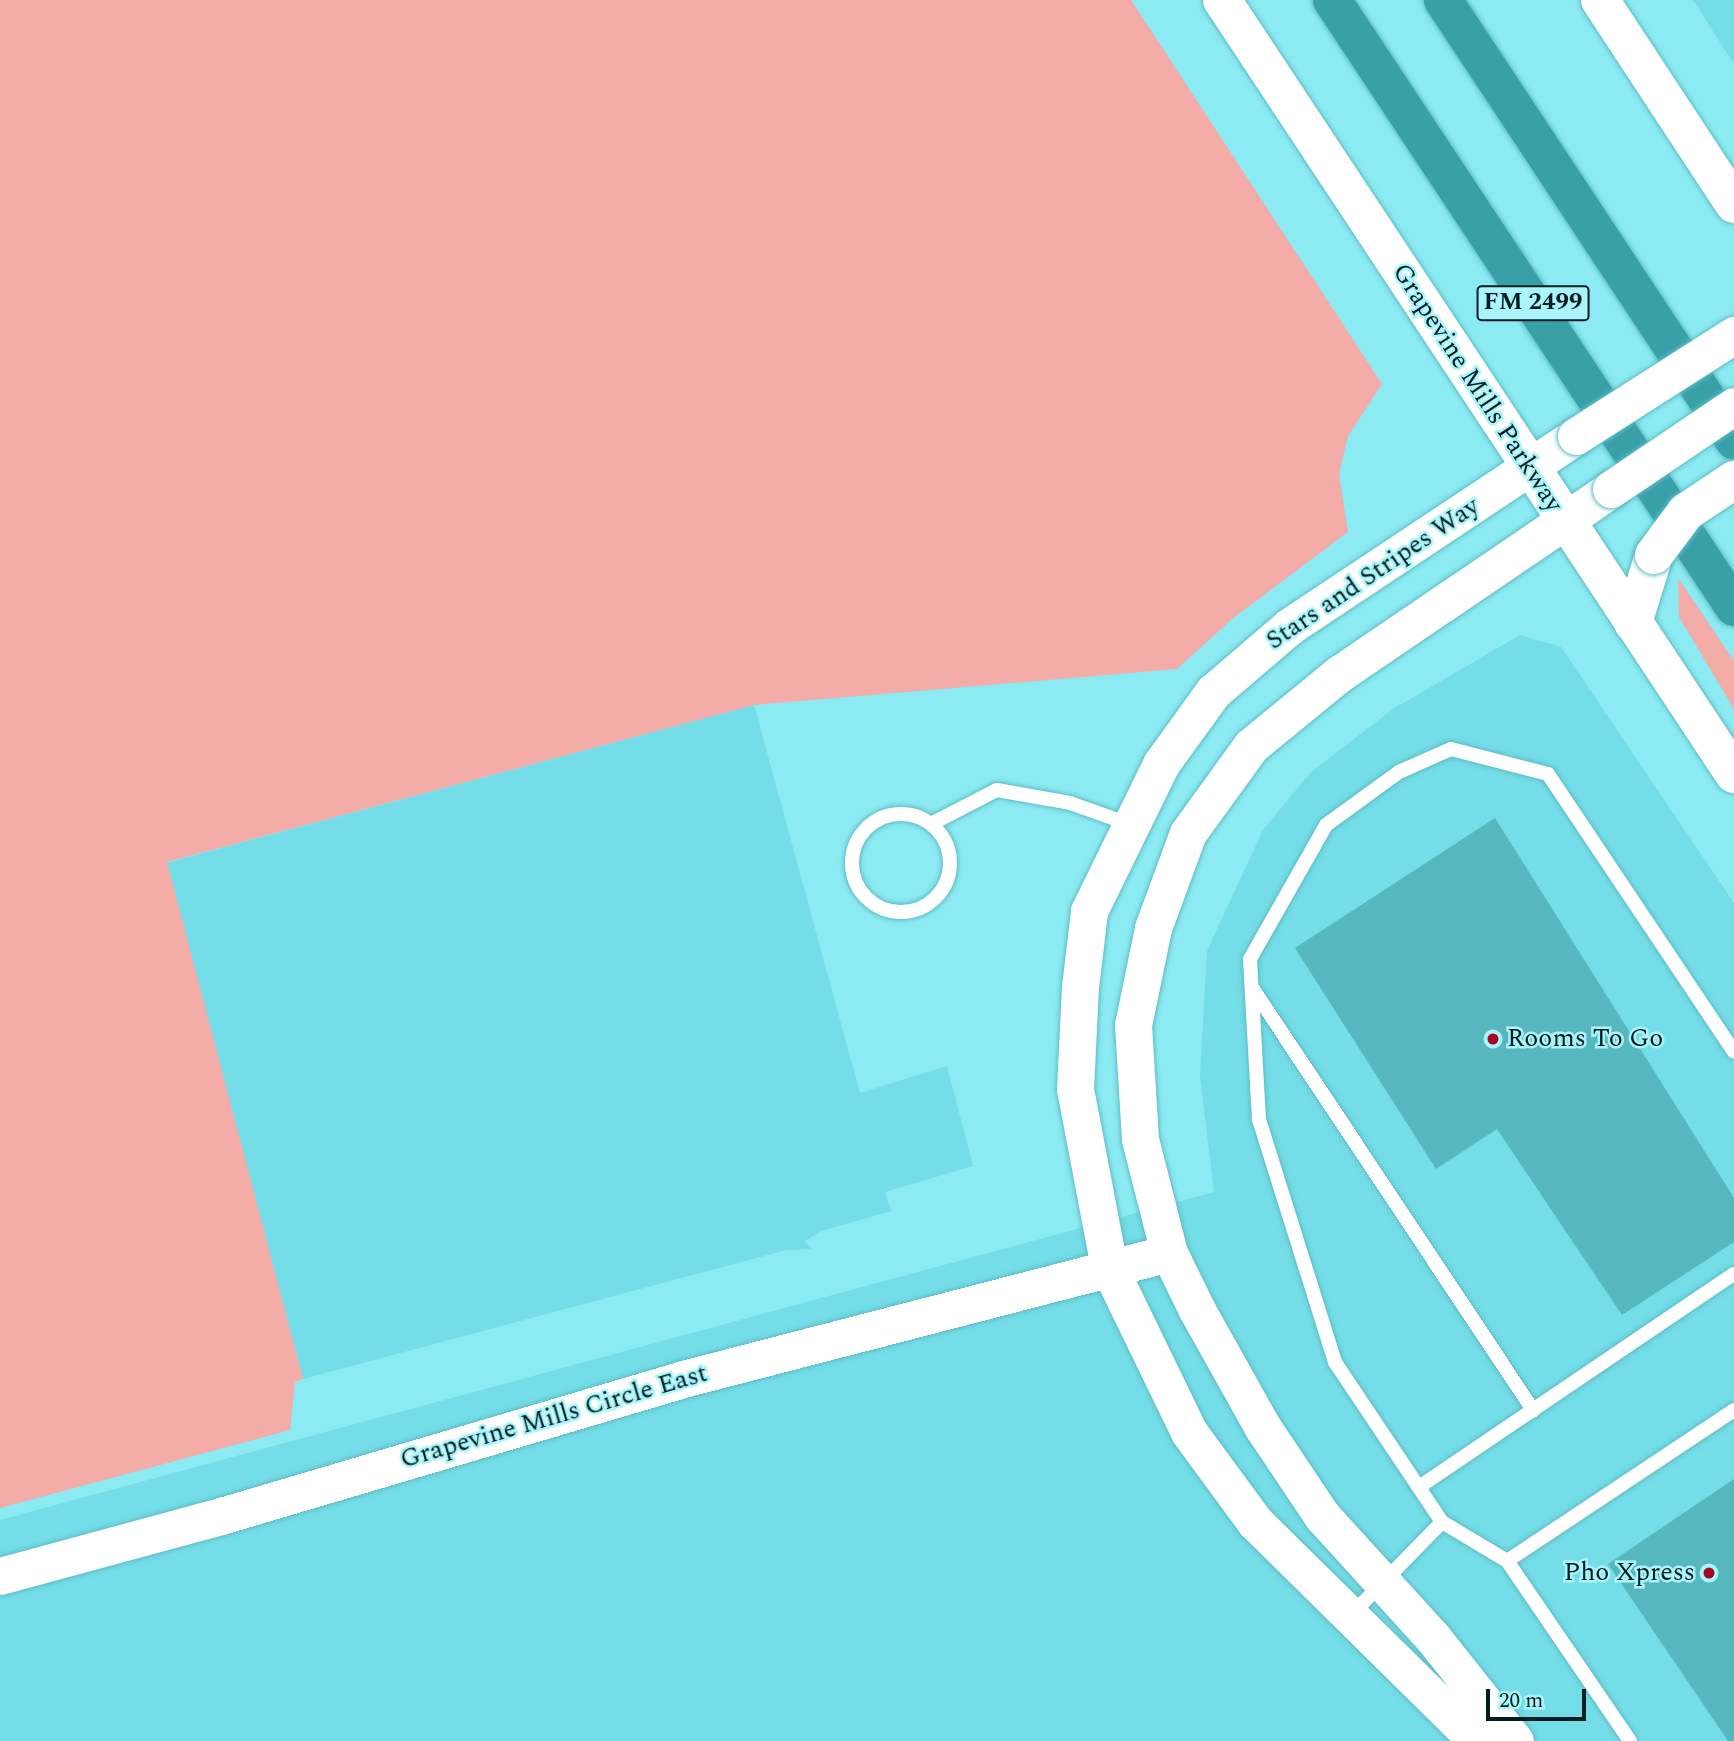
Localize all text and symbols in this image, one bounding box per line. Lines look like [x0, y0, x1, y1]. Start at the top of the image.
street label: Grapevine Mills Parkway [1385, 258, 1569, 518]
road number: FM 2499 [1475, 282, 1591, 324]
street label: Stars and Stripes Way [1261, 491, 1485, 657]
place label: Rooms To Go [1507, 1023, 1663, 1055]
marker: Rooms To Go [1485, 1031, 1501, 1047]
street label: Grapevine Mills Circle East [397, 1358, 711, 1476]
place label: Pho Xpress [1564, 1557, 1695, 1589]
marker: Pho Xpress [1701, 1565, 1717, 1581]
scale bar [1489, 1674, 1589, 1718]
text: 20 m [1499, 1685, 1543, 1717]

